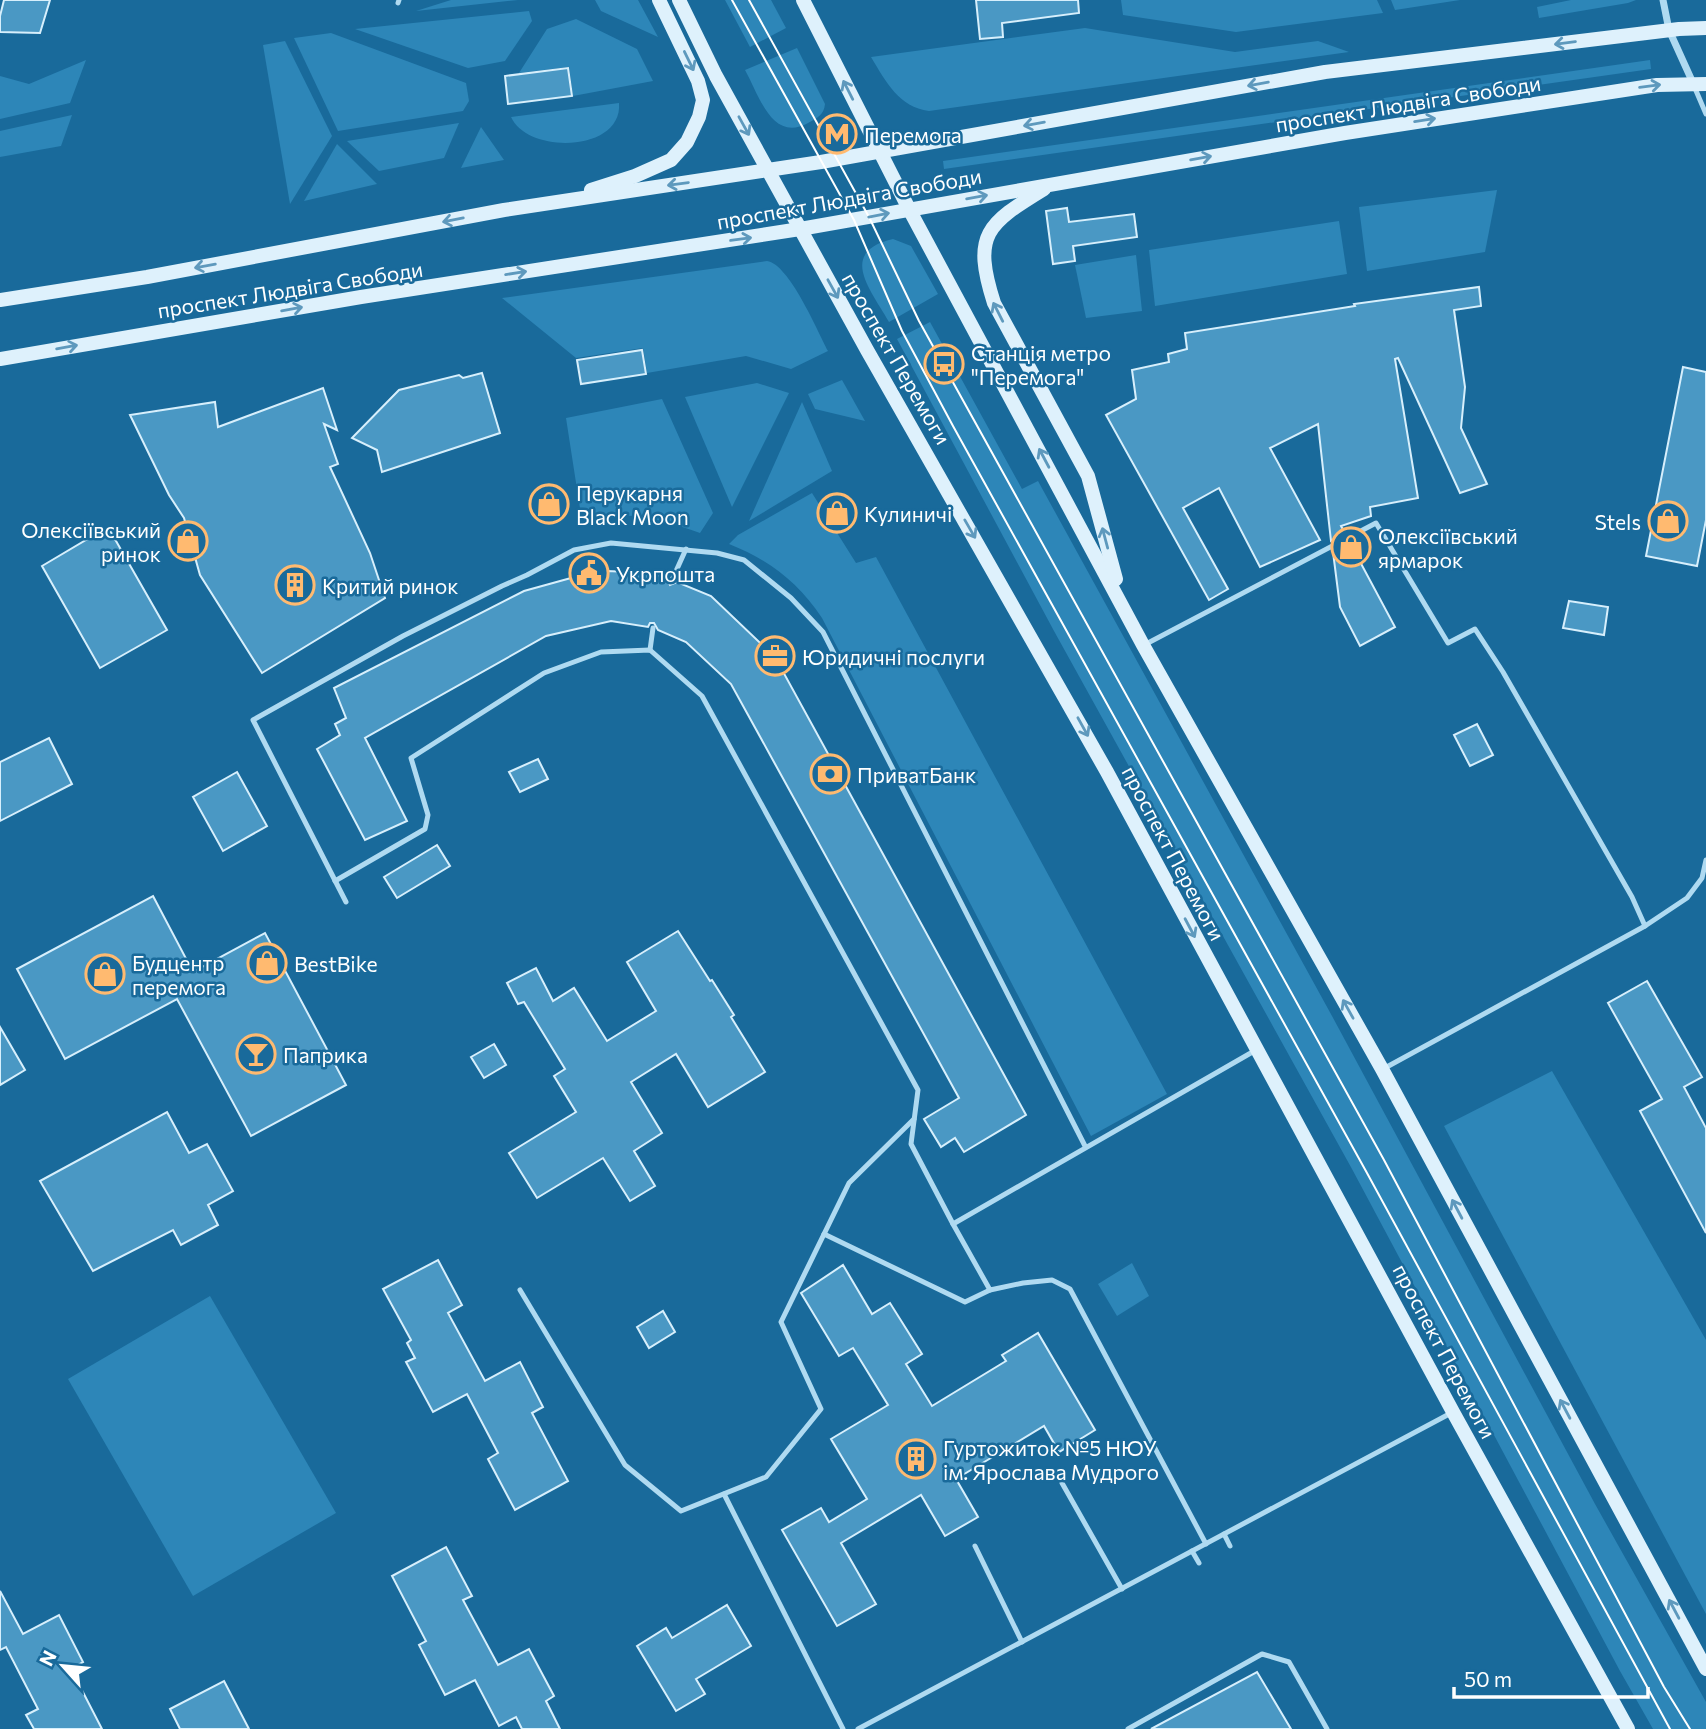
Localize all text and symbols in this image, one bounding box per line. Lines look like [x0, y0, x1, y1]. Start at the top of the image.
one-way arrow [1554, 36, 1577, 49]
one-way arrow [683, 50, 696, 71]
street label: проспект Людвіга Свободи [1273, 70, 1543, 136]
one-way arrow [1247, 78, 1270, 91]
one-way arrow [841, 80, 855, 101]
one-way arrow [1638, 80, 1661, 93]
metro station icon: Перемога [816, 113, 858, 155]
one-way arrow [1413, 114, 1436, 127]
one-way arrow [737, 115, 751, 135]
one-way arrow [1023, 118, 1046, 131]
place label: Перемога [864, 122, 962, 147]
one-way arrow [1189, 151, 1212, 164]
street label: проспект Людвіга Свободи [715, 162, 983, 234]
one-way arrow [667, 178, 690, 191]
one-way arrow [965, 190, 988, 204]
one-way arrow [867, 208, 890, 221]
one-way arrow [442, 214, 465, 228]
one-way arrow [729, 232, 752, 245]
street label: проспект Людвіга Свободи [155, 256, 425, 322]
one-way arrow [194, 260, 217, 273]
one-way arrow [504, 266, 527, 279]
street label: проспект Перемоги [838, 268, 956, 448]
one-way arrow [826, 279, 840, 299]
one-way arrow [280, 302, 302, 315]
one-way arrow [991, 302, 1005, 322]
one-way arrow [55, 340, 78, 353]
place label: Станція метро "Перемога" [971, 340, 1111, 389]
bus stop icon: Станція метро "Перемога" [923, 343, 965, 385]
one-way arrow [1037, 448, 1050, 469]
place label: Перукарня Black Moon [576, 480, 689, 529]
shop icon: Перукарня Black Moon [528, 483, 570, 525]
shop icon: Кулиничі [816, 492, 858, 534]
shop icon: Stels [1647, 500, 1689, 542]
place label: Кулиничі [864, 501, 952, 526]
place label: Stels [1594, 509, 1641, 534]
place label: Олексіївський ринок [21, 517, 161, 566]
one-way arrow [964, 519, 978, 539]
shop icon: Олексіївський ринок [167, 520, 209, 562]
place label: Олексіївський ярмарок [1378, 523, 1518, 572]
shop icon: Олексіївський ярмарок [1330, 526, 1372, 568]
one-way arrow [1098, 528, 1111, 550]
public building icon: Укрпошта [568, 552, 610, 594]
place label: Укрпошта [616, 561, 715, 586]
building icon: Критий ринок [274, 564, 316, 606]
place label: Критий ринок [322, 573, 458, 598]
office icon: Юридичні послуги [754, 635, 796, 677]
place label: Юридичні послуги [802, 644, 985, 669]
one-way arrow [1076, 717, 1090, 737]
bank icon: ПриватБанк [809, 753, 851, 795]
street label: проспект Перемоги [1117, 761, 1231, 945]
place label: ПриватБанк [857, 762, 976, 787]
one-way arrow [1183, 917, 1197, 937]
shop icon: BestBike [246, 942, 288, 984]
place label: Будцентр перемога [132, 950, 226, 999]
place label: BestBike [294, 951, 378, 976]
shop icon: Будцентр перемога [84, 953, 126, 995]
one-way arrow [1341, 999, 1354, 1020]
bar icon: Паприка [235, 1033, 277, 1075]
place label: Паприка [283, 1042, 368, 1067]
one-way arrow [1450, 1199, 1464, 1219]
street label: проспект Перемоги [1388, 1259, 1502, 1443]
one-way arrow [1558, 1399, 1571, 1420]
place label: Гуртожиток №5 НЮУ ім. Ярослава Мудрого [943, 1435, 1159, 1484]
building icon: Гуртожиток №5 НЮУ ім. Ярослава Мудрого [895, 1438, 937, 1480]
one-way arrow [1666, 1599, 1680, 1620]
north arrow [28, 1631, 98, 1701]
text: N [34, 1646, 61, 1670]
scale bar [1454, 1656, 1648, 1700]
text: 50 m [1464, 1666, 1512, 1691]

